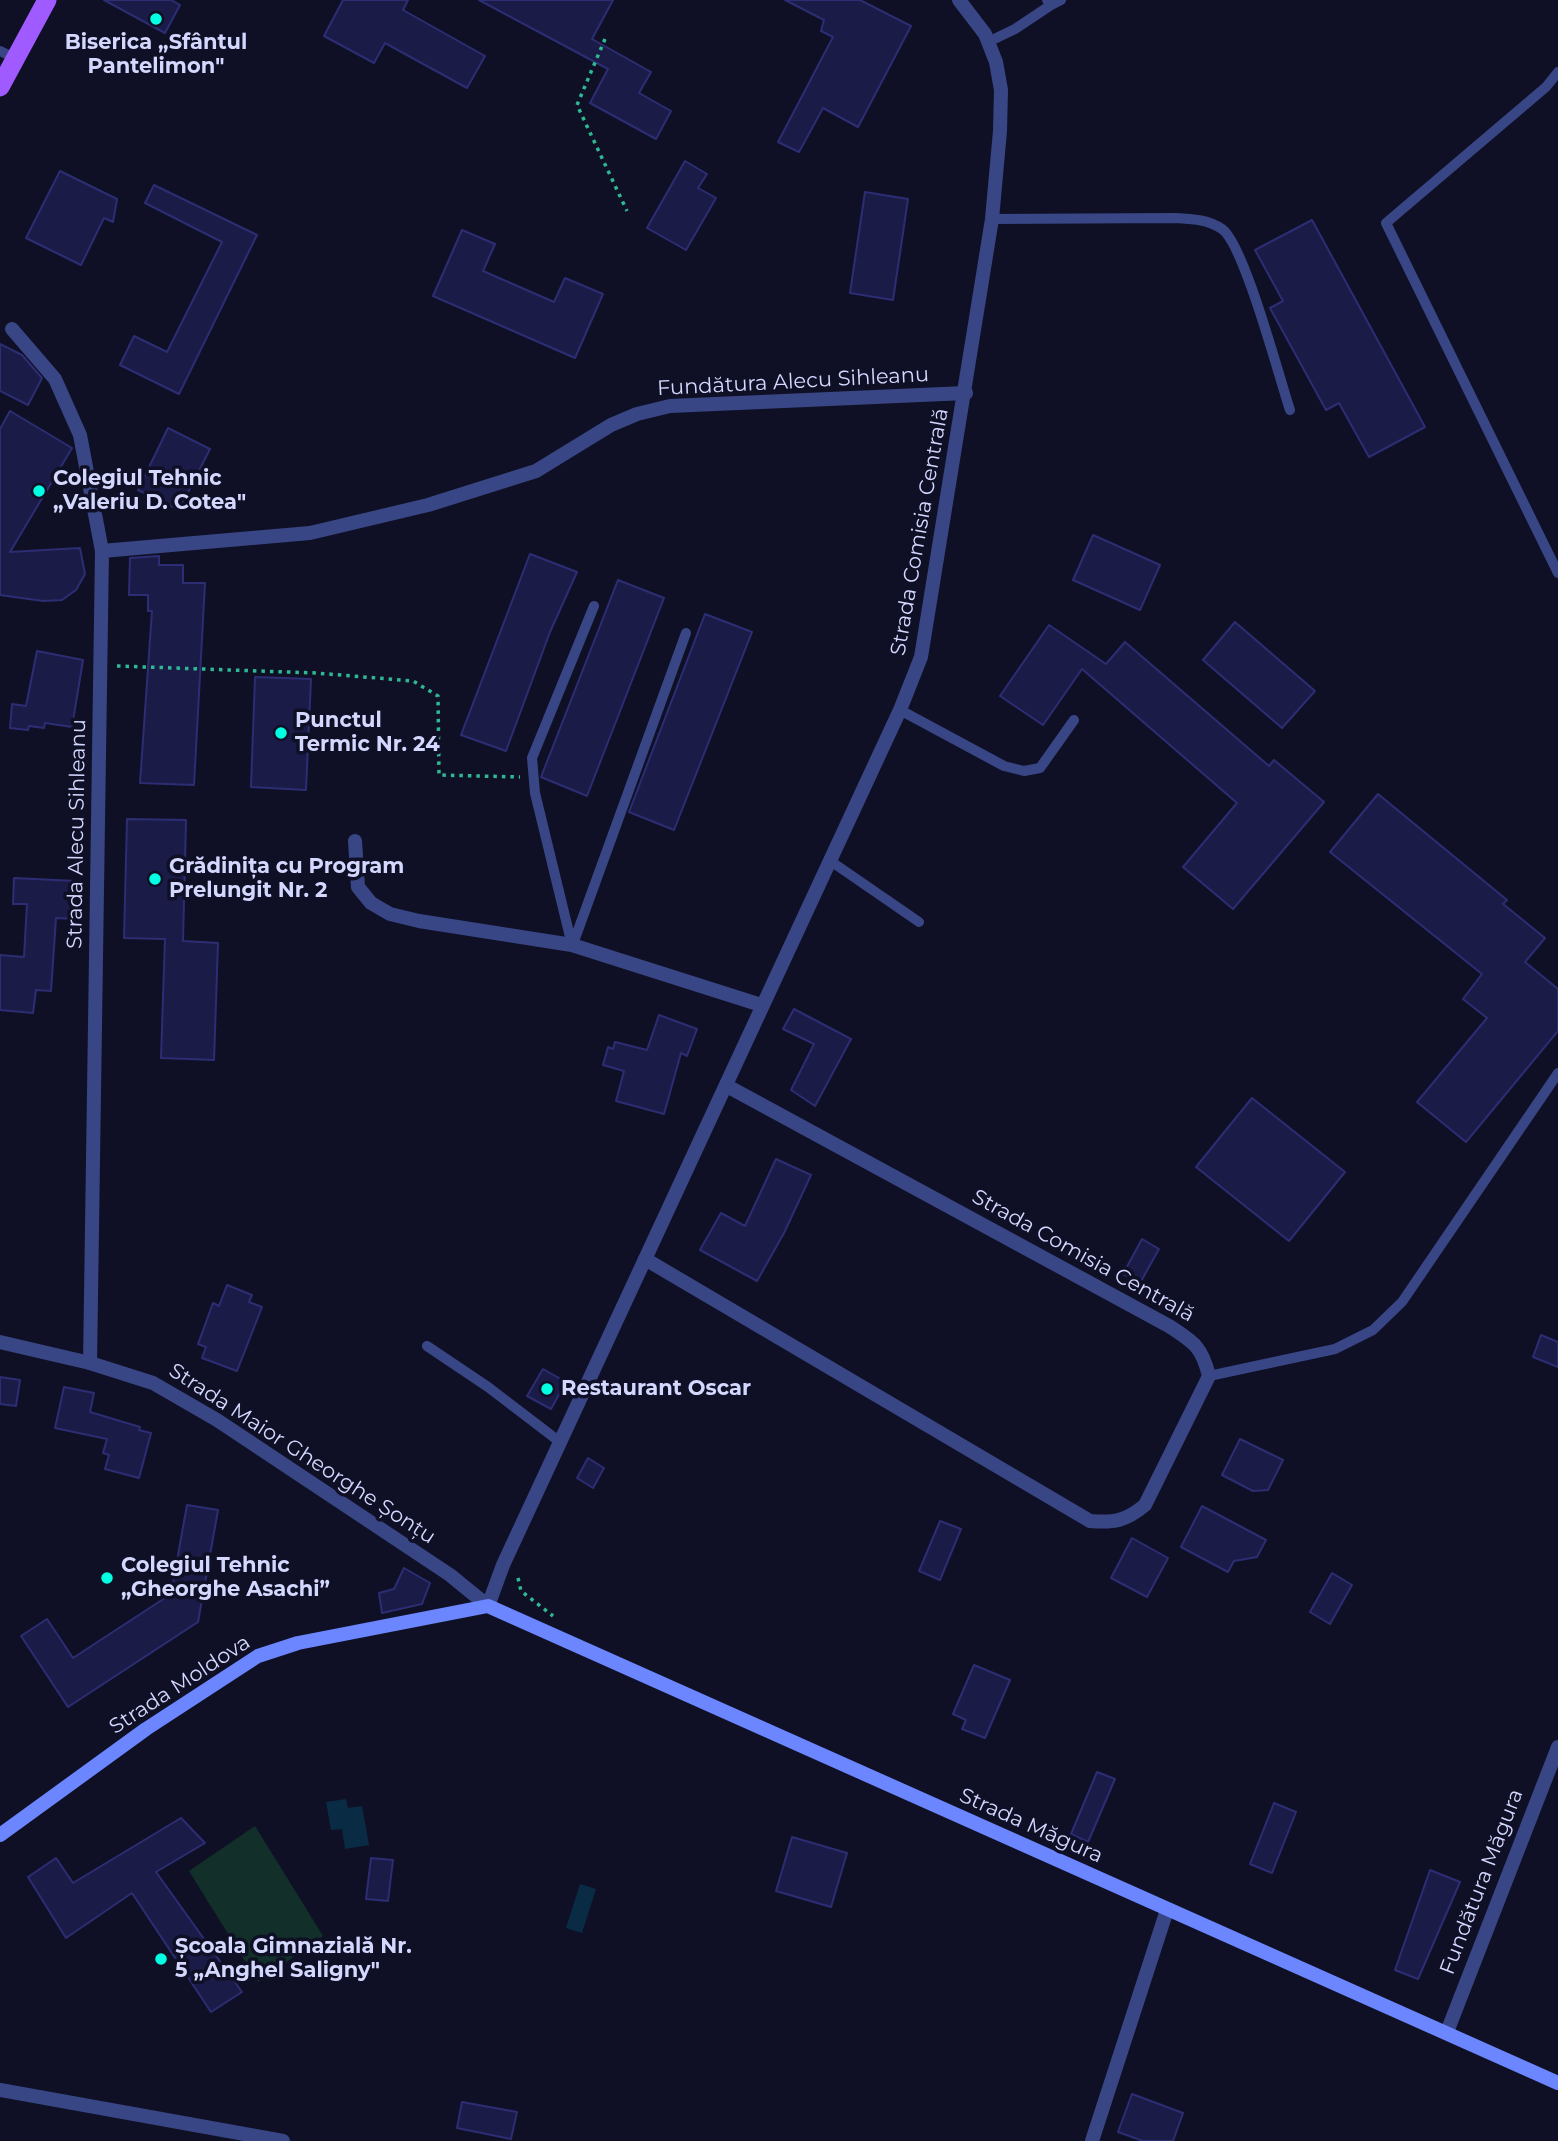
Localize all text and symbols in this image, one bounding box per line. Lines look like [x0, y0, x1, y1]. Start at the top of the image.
marker: Biserica „Sfântul Pantelimon" [148, 11, 164, 27]
place label: Biserica „Sfântul Pantelimon" [65, 30, 247, 80]
street label: Fundătura Alecu Sihleanu [656, 362, 930, 402]
street label: Strada Comisia Centrală [886, 406, 954, 658]
place label: Colegiul Tehnic „Valeriu D. Cotea" [53, 466, 246, 516]
marker: Colegiul Tehnic „Valeriu D. Cotea" [31, 483, 47, 499]
place label: Punctul Termic Nr. 24 [295, 708, 440, 758]
street label: Strada Alecu Sihleanu [62, 719, 92, 949]
marker: Punctul Termic Nr. 24 [273, 725, 289, 741]
place label: Grădinița cu Program Prelungit Nr. 2 [169, 854, 404, 904]
marker: Grădinița cu Program Prelungit Nr. 2 [147, 871, 163, 887]
street label: Strada Comisia Centrală [967, 1184, 1199, 1328]
street label: Strada Maior Gheorghe Șonțu [164, 1358, 440, 1550]
place label: Restaurant Oscar [561, 1376, 751, 1402]
marker: Restaurant Oscar [539, 1381, 555, 1397]
place label: Colegiul Tehnic „Gheorghe Asachi” [121, 1553, 330, 1603]
marker: Colegiul Tehnic „Gheorghe Asachi” [99, 1570, 115, 1586]
street label: Strada Moldova [105, 1630, 255, 1740]
street label: Strada Măgura [955, 1783, 1107, 1869]
street label: Fundătura Măgura [1435, 1786, 1529, 1978]
place label: Școala Gimnazială Nr. 5 „Anghel Saligny" [175, 1934, 412, 1984]
marker: Școala Gimnazială Nr. 5 „Anghel Saligny" [153, 1951, 169, 1967]

